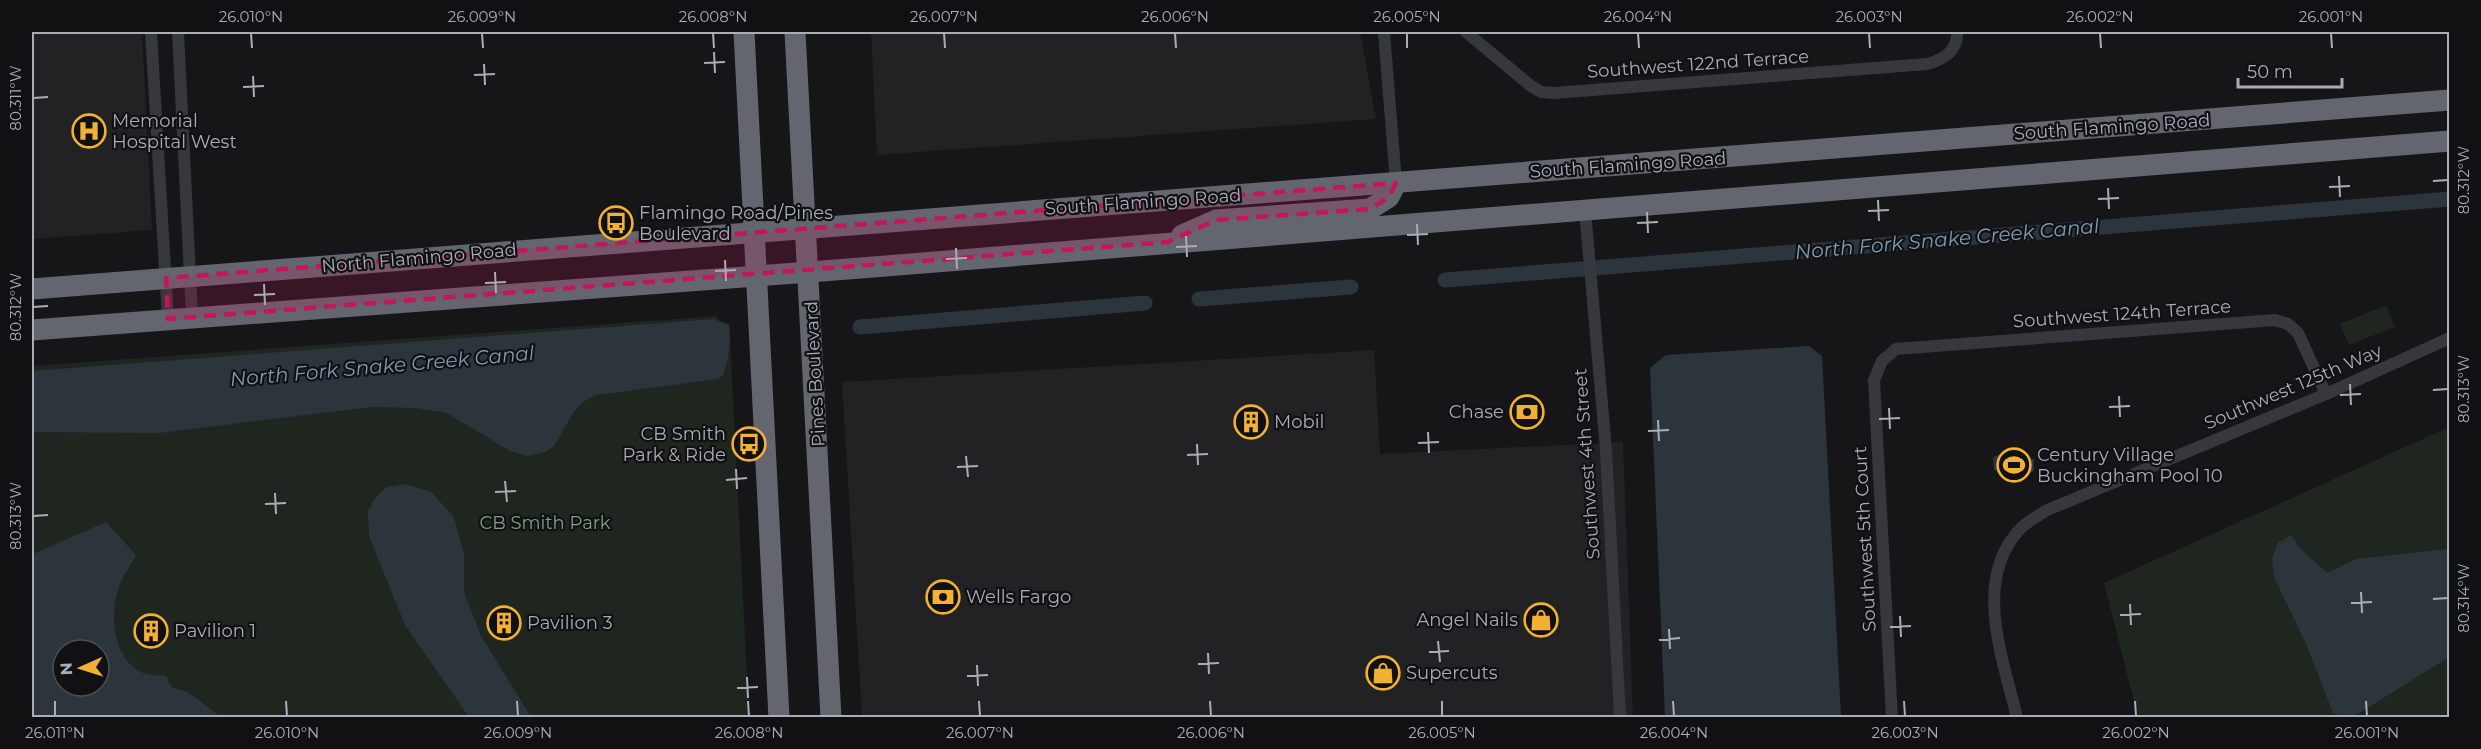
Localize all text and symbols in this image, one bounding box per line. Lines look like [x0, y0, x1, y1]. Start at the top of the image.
text: 26.010°N [219, 7, 283, 26]
text: 26.009°N [448, 7, 516, 26]
text: 26.008°N [679, 7, 747, 26]
text: 26.007°N [910, 7, 978, 26]
text: 26.006°N [1141, 7, 1209, 26]
text: 26.005°N [1373, 7, 1441, 26]
text: 26.004°N [1604, 7, 1672, 26]
text: 26.003°N [1835, 7, 1903, 26]
text: 26.002°N [2066, 7, 2134, 26]
text: 26.001°N [2299, 7, 2363, 26]
street label: Southwest 122nd Terrace [1586, 45, 1810, 83]
scale bar [2238, 51, 2342, 89]
text: 50 m [2247, 61, 2293, 83]
text: 80.311°W [6, 65, 25, 131]
street label: South Flamingo Road [2013, 109, 2211, 145]
place label: Memorial Hospital West [112, 110, 237, 153]
hospital icon: Memorial Hospital West [71, 113, 107, 149]
text: 80.312°W [2454, 145, 2473, 214]
street label: South Flamingo Road [1529, 147, 1727, 183]
street label: South Flamingo Road [1044, 184, 1242, 220]
place label: Flamingo Road/Pines Boulevard [639, 202, 833, 245]
bus stop icon: Flamingo Road/Pines Boulevard [598, 205, 634, 241]
water label: North Fork Snake Creek Canal [1794, 214, 2101, 264]
street label: North Flamingo Road [320, 239, 518, 277]
text: 80.312°W [6, 272, 25, 341]
street label: Southwest 124th Terrace [2012, 295, 2232, 333]
street label: Pines Boulevard [800, 301, 830, 447]
street label: Southwest 125th Way [2201, 339, 2385, 434]
water label: North Fork Snake Creek Canal [229, 341, 536, 391]
text: 80.313°W [2454, 355, 2473, 423]
street label: Southwest 4th Street [1569, 368, 1605, 560]
bank icon: Chase [1509, 394, 1545, 430]
place label: Chase [1449, 401, 1504, 423]
building icon: Mobil [1233, 404, 1269, 440]
place label: Mobil [1274, 411, 1324, 433]
place label: CB Smith Park & Ride [622, 423, 726, 466]
bus stop icon: CB Smith Park & Ride [731, 426, 767, 462]
place label: Century Village Buckingham Pool 10 [2037, 444, 2223, 487]
street label: Southwest 5th Court [1849, 446, 1881, 632]
sports icon: Century Village Buckingham Pool 10 [1996, 447, 2032, 483]
text: 80.313°W [6, 482, 25, 550]
park label: CB Smith Park [479, 512, 611, 534]
text: 80.314°W [2454, 563, 2473, 633]
bank icon: Wells Fargo [925, 579, 961, 615]
place label: Wells Fargo [966, 586, 1071, 608]
shop icon: Angel Nails [1523, 602, 1559, 638]
building icon: Pavilion 3 [486, 605, 522, 641]
place label: Angel Nails [1416, 609, 1518, 631]
place label: Pavilion 3 [527, 612, 613, 634]
building icon: Pavilion 1 [133, 613, 169, 649]
place label: Pavilion 1 [174, 620, 256, 642]
north arrow [51, 638, 111, 698]
shop icon: Supercuts [1365, 655, 1401, 691]
text: N [57, 662, 76, 676]
place label: Supercuts [1406, 662, 1498, 684]
text: 26.011°N [25, 723, 85, 742]
text: 26.010°N [255, 723, 319, 742]
text: 26.009°N [484, 723, 552, 742]
text: 26.008°N [715, 723, 783, 742]
text: 26.007°N [946, 723, 1014, 742]
text: 26.006°N [1177, 723, 1245, 742]
text: 26.005°N [1408, 723, 1476, 742]
text: 26.004°N [1640, 723, 1708, 742]
text: 26.003°N [1871, 723, 1939, 742]
text: 26.002°N [2102, 723, 2170, 742]
text: 26.001°N [2335, 723, 2399, 742]

